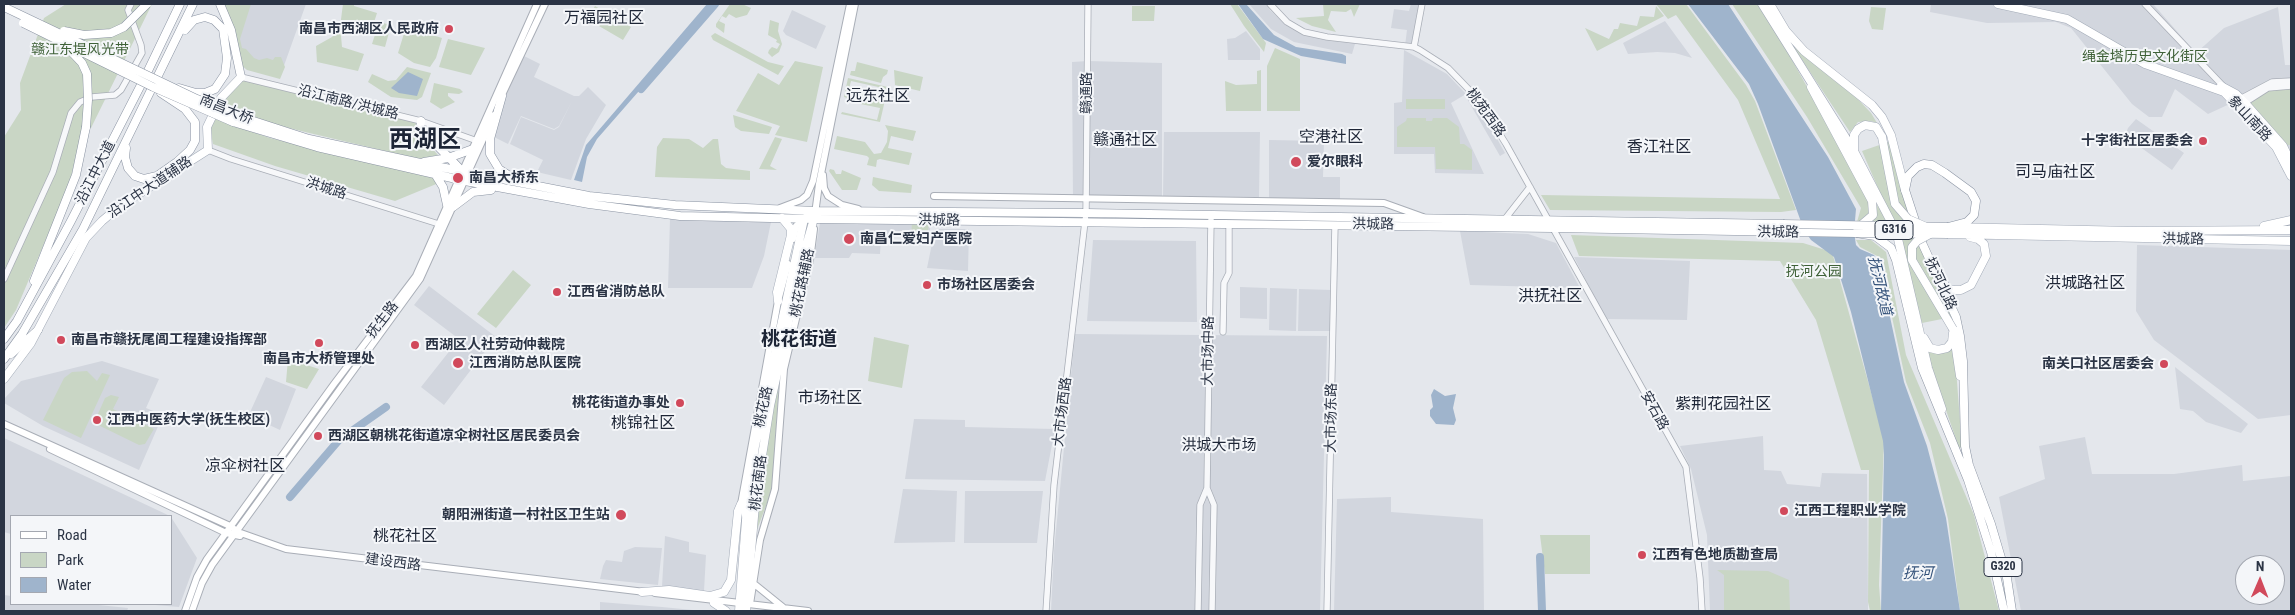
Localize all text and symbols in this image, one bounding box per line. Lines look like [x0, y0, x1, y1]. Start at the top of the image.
district label: 万福园社区 [564, 9, 644, 29]
place label: 南昌市西湖区人民政府 [299, 21, 439, 37]
marker: 南昌市西湖区人民政府 [443, 23, 455, 35]
park label: 赣江东堤风光带 [31, 42, 129, 58]
park label: 绳金塔历史文化街区 [2082, 49, 2208, 65]
street label: 赣通路 [1079, 72, 1095, 114]
street label: 沿江南路/洪城路 [296, 82, 400, 124]
street label: 桃苑西路 [1462, 85, 1508, 141]
district label: 远东社区 [846, 87, 910, 107]
street label: 南昌大桥 [197, 92, 255, 128]
street label: 象山南路 [2224, 93, 2274, 145]
district label: 西湖区 [389, 127, 461, 155]
district label: 空港社区 [1299, 128, 1363, 148]
district label: 赣通社区 [1093, 131, 1157, 151]
place label: 十字街社区居委会 [2081, 133, 2193, 149]
marker: 十字街社区居委会 [2197, 135, 2209, 147]
street label: 沿江中大道 [73, 138, 119, 208]
district label: 香江社区 [1627, 138, 1691, 158]
street label: 沿江中大道辅路 [105, 154, 195, 222]
place label: 爱尔眼科 [1307, 154, 1363, 170]
marker: 爱尔眼科 [1289, 155, 1303, 169]
district label: 司马庙社区 [2015, 163, 2095, 183]
place label: 南昌大桥东 [469, 170, 539, 186]
marker: 南昌大桥东 [451, 171, 465, 185]
street label: 洪城路 [303, 175, 349, 203]
street label: 洪城路 [918, 212, 960, 230]
street label: 洪城路 [1352, 216, 1394, 234]
road number: G316 [1875, 220, 1913, 240]
street label: 洪城路 [1757, 224, 1799, 242]
place label: 南昌仁爱妇产医院 [860, 231, 972, 247]
street label: 洪城路 [2162, 231, 2204, 249]
marker: 南昌仁爱妇产医院 [842, 232, 856, 246]
street label: 桃花路辅路 [788, 247, 818, 319]
water label: 抚河故道 [1863, 255, 1895, 317]
street label: 抚河北路 [1921, 255, 1959, 313]
park label: 抚河公园 [1786, 264, 1842, 280]
district label: 洪城路社区 [2045, 274, 2125, 294]
place label: 市场社区居委会 [937, 277, 1035, 293]
marker: 市场社区居委会 [921, 279, 933, 291]
place label: 江西省消防总队 [567, 284, 665, 300]
marker: 江西省消防总队 [551, 286, 563, 298]
district label: 洪抚社区 [1518, 287, 1582, 307]
street label: 抚生路 [363, 298, 403, 342]
street label: 大市场中路 [1200, 316, 1218, 386]
district label: 桃花街道 [761, 329, 837, 351]
place label: 南昌市赣抚尾闾工程建设指挥部 [71, 332, 267, 348]
marker: 南昌市赣抚尾闾工程建设指挥部 [55, 334, 67, 346]
marker: 南昌市大桥管理处 [313, 337, 325, 349]
place label: 西湖区人社劳动仲裁院 [425, 337, 565, 353]
marker: 西湖区人社劳动仲裁院 [409, 339, 421, 351]
place label: 南昌市大桥管理处 [263, 351, 375, 367]
place label: 江西消防总队医院 [469, 355, 581, 371]
marker: 江西消防总队医院 [451, 356, 465, 370]
place label: 南关口社区居委会 [2042, 356, 2154, 372]
marker: 南关口社区居委会 [2158, 358, 2170, 370]
street label: 大市场西路 [1050, 376, 1076, 448]
street label: 大市场东路 [1323, 383, 1341, 453]
street label: 桃花路 [751, 385, 777, 429]
district label: 市场社区 [798, 389, 862, 409]
street label: 安石路 [1636, 389, 1672, 433]
place label: 桃花街道办事处 [572, 395, 670, 411]
district label: 紫荆花园社区 [1675, 395, 1771, 415]
marker: 桃花街道办事处 [674, 397, 686, 409]
place label: 江西中医药大学(抚生校区) [107, 412, 270, 428]
marker: 江西中医药大学(抚生校区) [91, 414, 103, 426]
district label: 桃锦社区 [611, 414, 675, 434]
place label: 西湖区朝桃花街道凉伞树社区居民委员会 [328, 428, 580, 444]
marker: 西湖区朝桃花街道凉伞树社区居民委员会 [312, 430, 324, 442]
district label: 洪城大市场 [1182, 437, 1256, 455]
street label: 桃花南路 [747, 454, 771, 512]
district label: 凉伞树社区 [205, 457, 285, 477]
place label: 江西工程职业学院 [1794, 503, 1906, 519]
marker: 江西工程职业学院 [1778, 505, 1790, 517]
place label: 朝阳洲街道一村社区卫生站 [442, 507, 610, 523]
marker: 朝阳洲街道一村社区卫生站 [614, 508, 628, 522]
legend [10, 515, 172, 605]
text: Road [57, 526, 87, 544]
district label: 桃花社区 [373, 527, 437, 547]
place label: 江西有色地质勘查局 [1652, 547, 1778, 563]
marker: 江西有色地质勘查局 [1636, 549, 1648, 561]
text: Park [57, 551, 84, 569]
street label: 建设西路 [364, 551, 422, 575]
north arrow [2235, 555, 2285, 605]
road number: G320 [1984, 558, 2022, 576]
text: N [2256, 558, 2265, 574]
water label: 抚河 [1903, 565, 1933, 583]
text: Water [57, 576, 91, 594]

